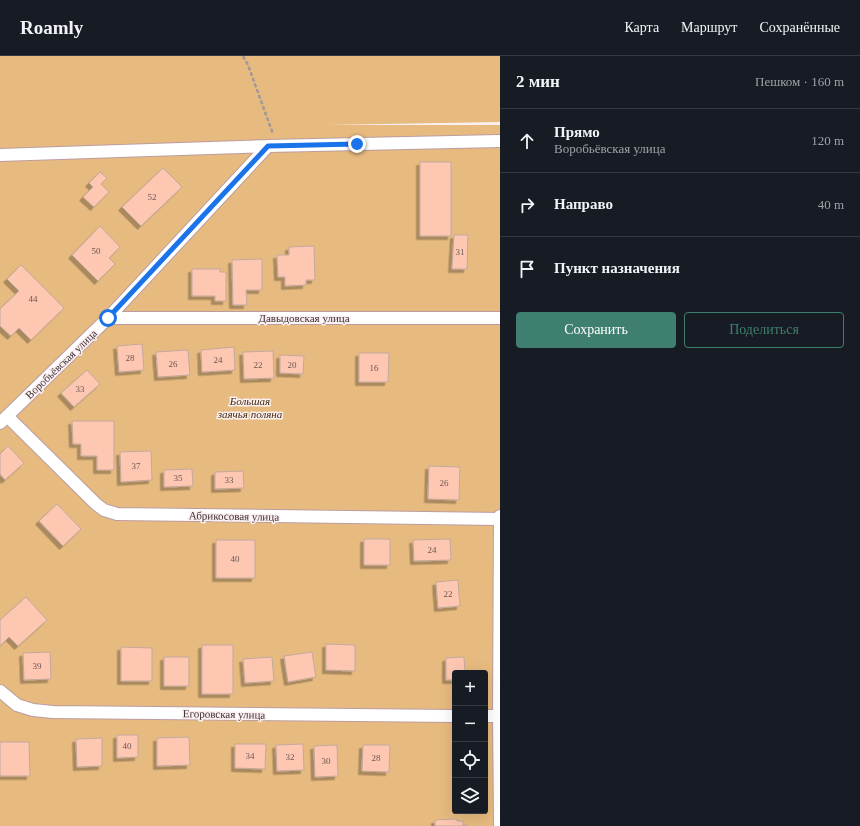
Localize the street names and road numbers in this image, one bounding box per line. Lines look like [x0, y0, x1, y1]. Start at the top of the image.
street label: Давыдовская улица [258, 312, 350, 324]
street label: Воробьёвская улица [23, 327, 99, 401]
street label: Абрикосовая улица [189, 509, 279, 523]
street label: Егоровская улица [183, 707, 265, 721]

